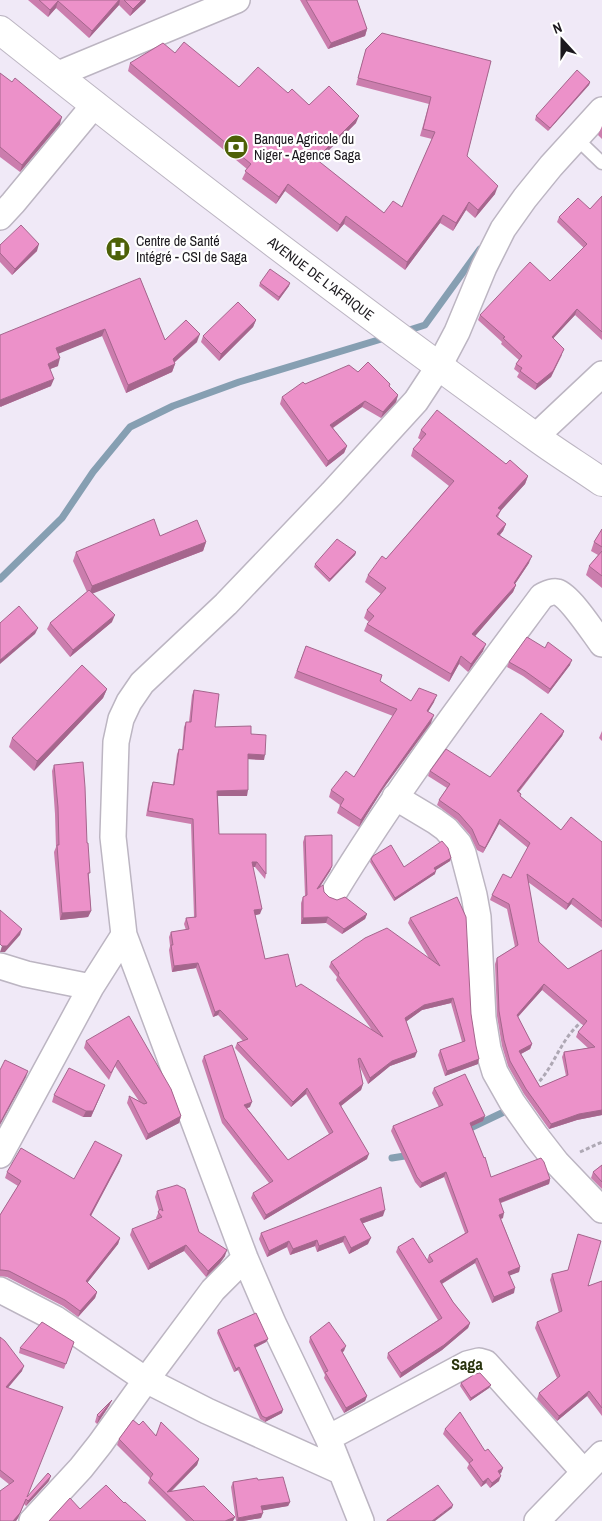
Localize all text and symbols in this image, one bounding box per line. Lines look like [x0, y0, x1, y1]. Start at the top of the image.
north arrow [537, 15, 587, 65]
text: N [550, 18, 564, 38]
place label: Banque Agricole du Niger - Agence Saga [254, 130, 361, 164]
bank icon: Banque Agricole du Niger - Agence Saga [223, 134, 249, 160]
place label: Centre de Santé Intégré - CSI de Saga [136, 232, 248, 266]
street label: AVENUE DE L'AFRIQUE [263, 232, 378, 324]
hospital icon: Centre de Santé Intégré - CSI de Saga [105, 236, 131, 262]
district label: Saga [451, 1353, 483, 1375]

